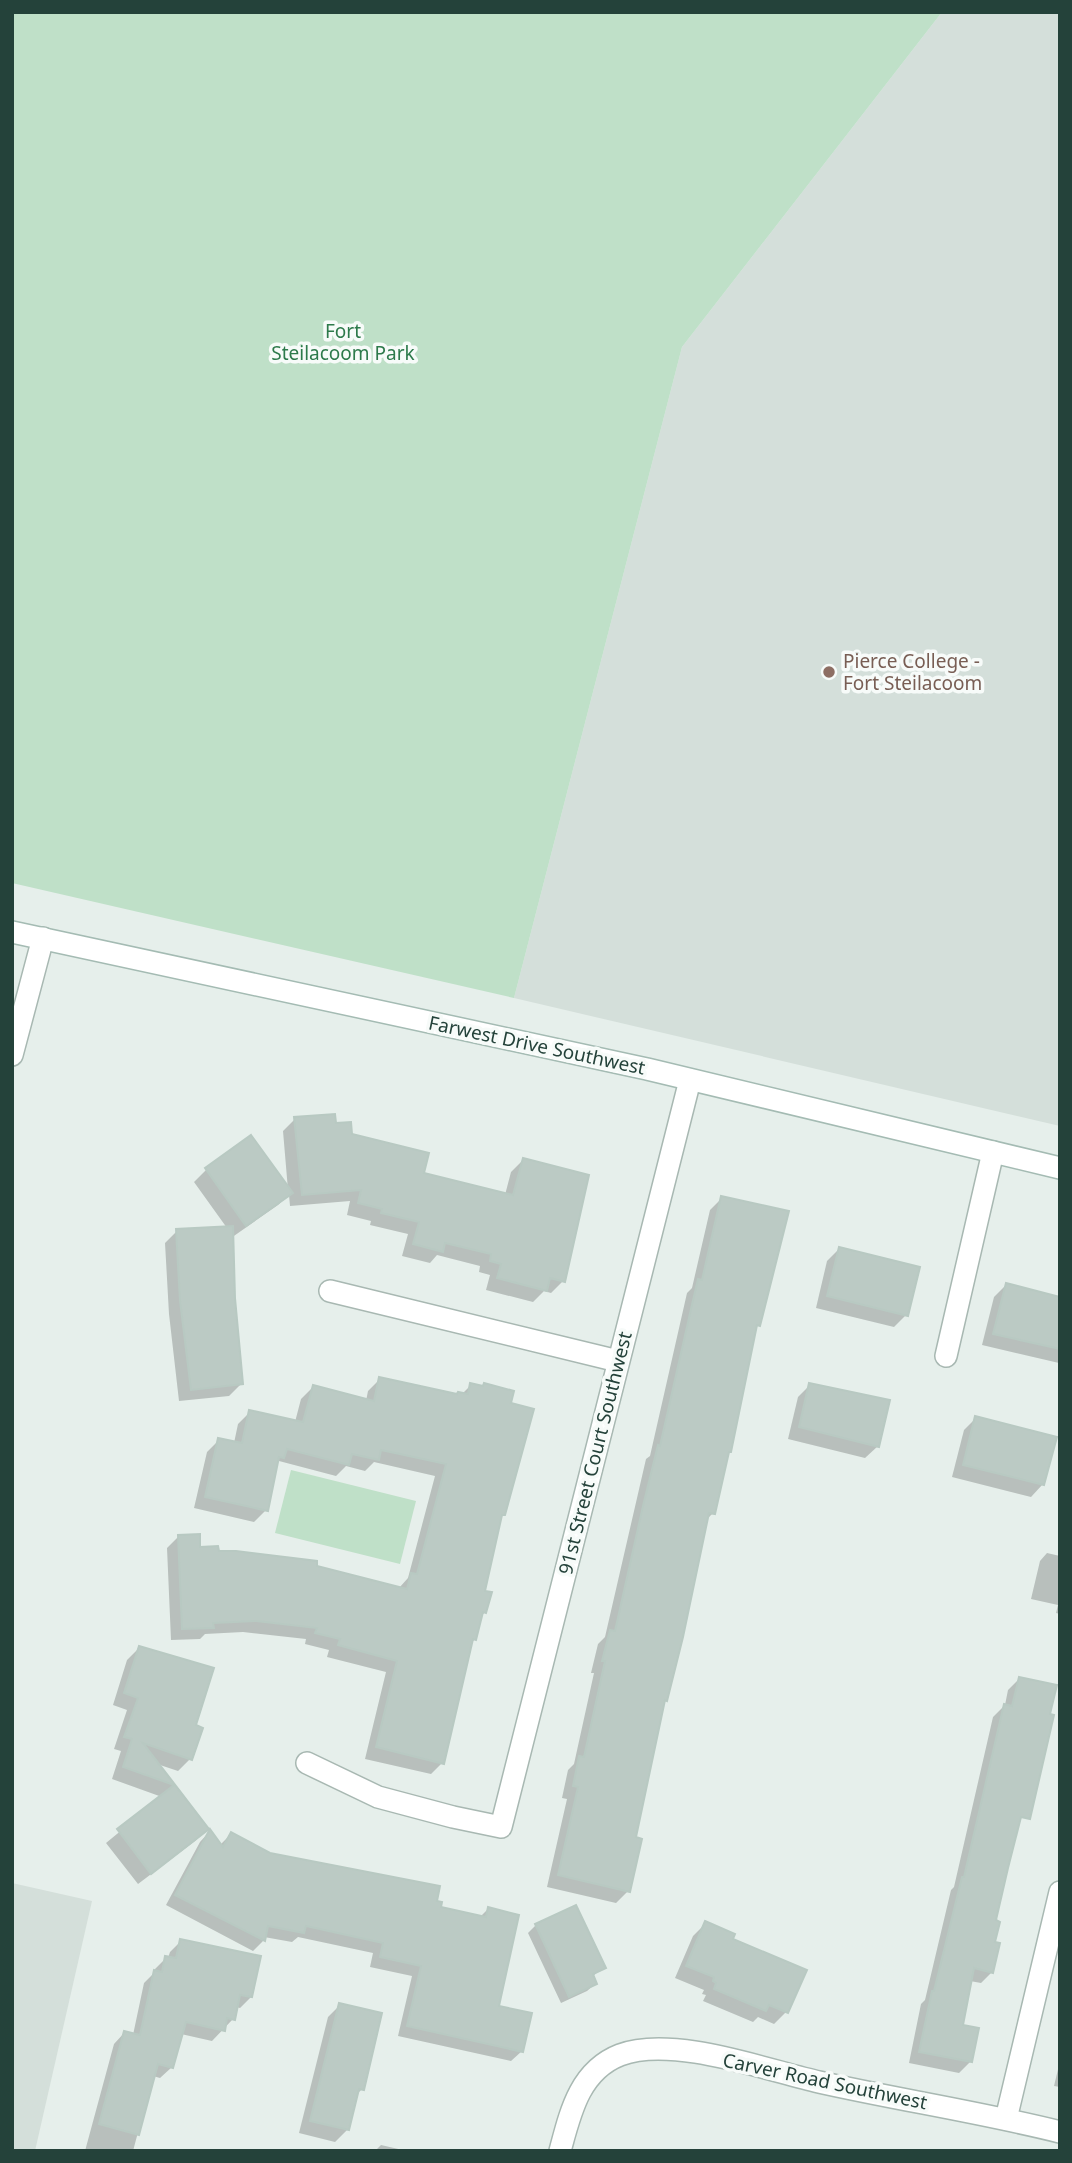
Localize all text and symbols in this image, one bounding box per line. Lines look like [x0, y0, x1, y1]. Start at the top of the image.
park label: Fort Steilacoom Park [271, 318, 415, 366]
place label: Pierce College - Fort Steilacoom [843, 648, 982, 696]
marker: Pierce College - Fort Steilacoom [821, 664, 837, 680]
street label: Farwest Drive Southwest [426, 1009, 648, 1081]
street label: 91st Street Court Southwest [552, 1329, 638, 1577]
street label: Carver Road Southwest [720, 2047, 930, 2115]

